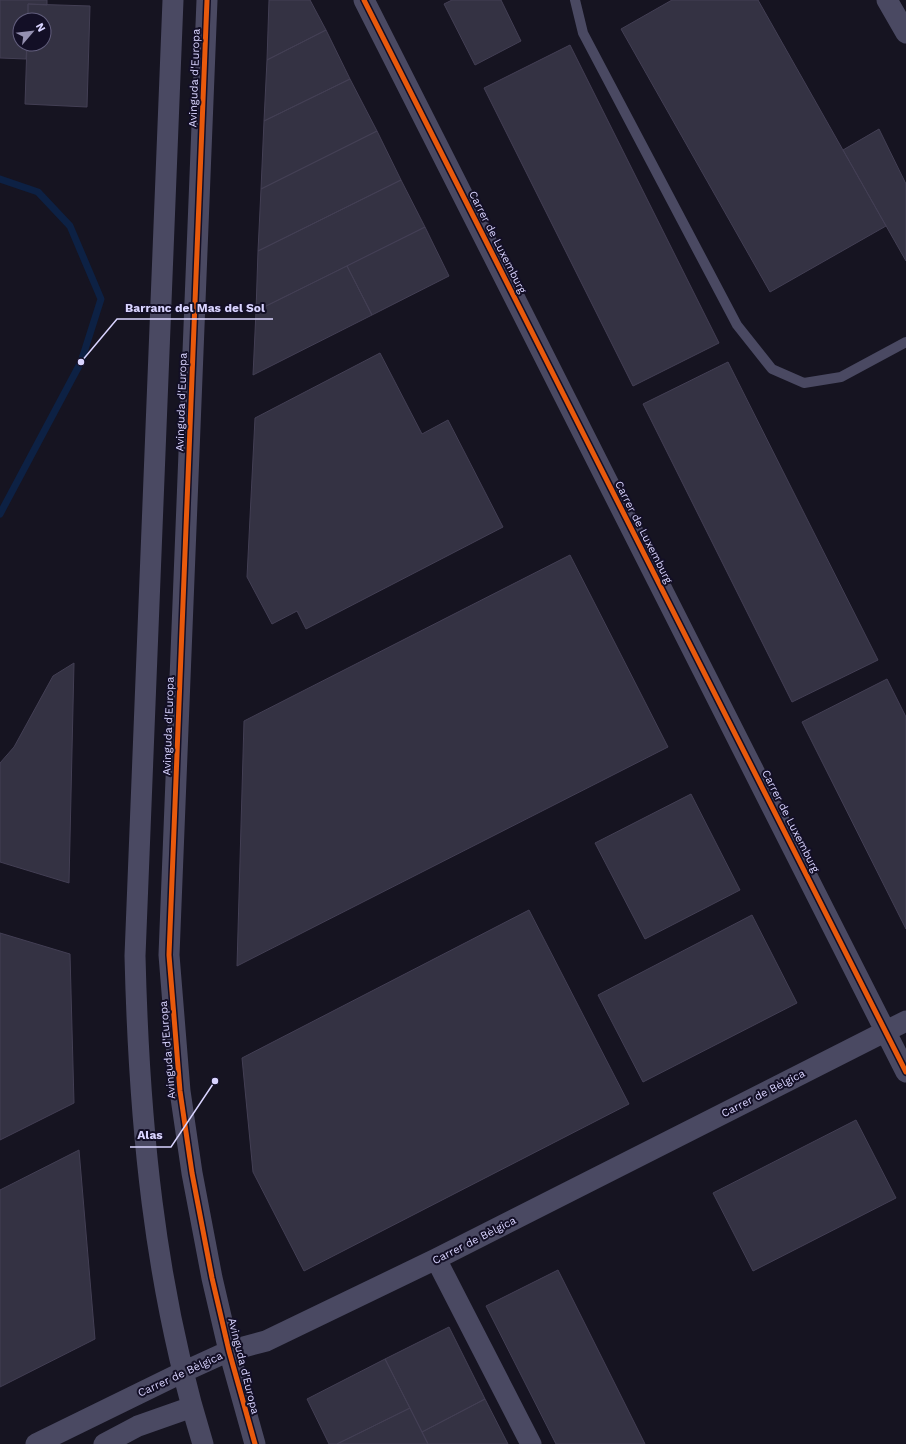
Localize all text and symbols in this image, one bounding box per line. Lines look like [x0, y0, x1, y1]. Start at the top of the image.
north arrow [12, 12, 52, 52]
text: N [33, 21, 48, 34]
street label: Avinguda d'Europa [186, 28, 203, 128]
street label: Carrer de Luxemburg [466, 189, 529, 296]
callout: Barranc del Mas del Sol [117, 295, 273, 319]
text: Barranc del Mas del Sol [125, 301, 265, 315]
street label: Avinguda d'Europa [173, 352, 190, 452]
street label: Carrer de Luxemburg [612, 479, 675, 586]
street label: Avinguda d'Europa [160, 676, 177, 776]
street label: Carrer de Luxemburg [759, 768, 822, 875]
street label: Avinguda d'Europa [157, 1000, 178, 1100]
street label: Carrer de Bèlgica [719, 1067, 807, 1120]
callout: Alas [130, 1123, 171, 1147]
text: Alas [137, 1128, 163, 1142]
street label: Carrer de Bèlgica [430, 1214, 518, 1267]
street label: Avinguda d'Europa [225, 1317, 262, 1416]
street label: Carrer de Bèlgica [136, 1349, 225, 1400]

